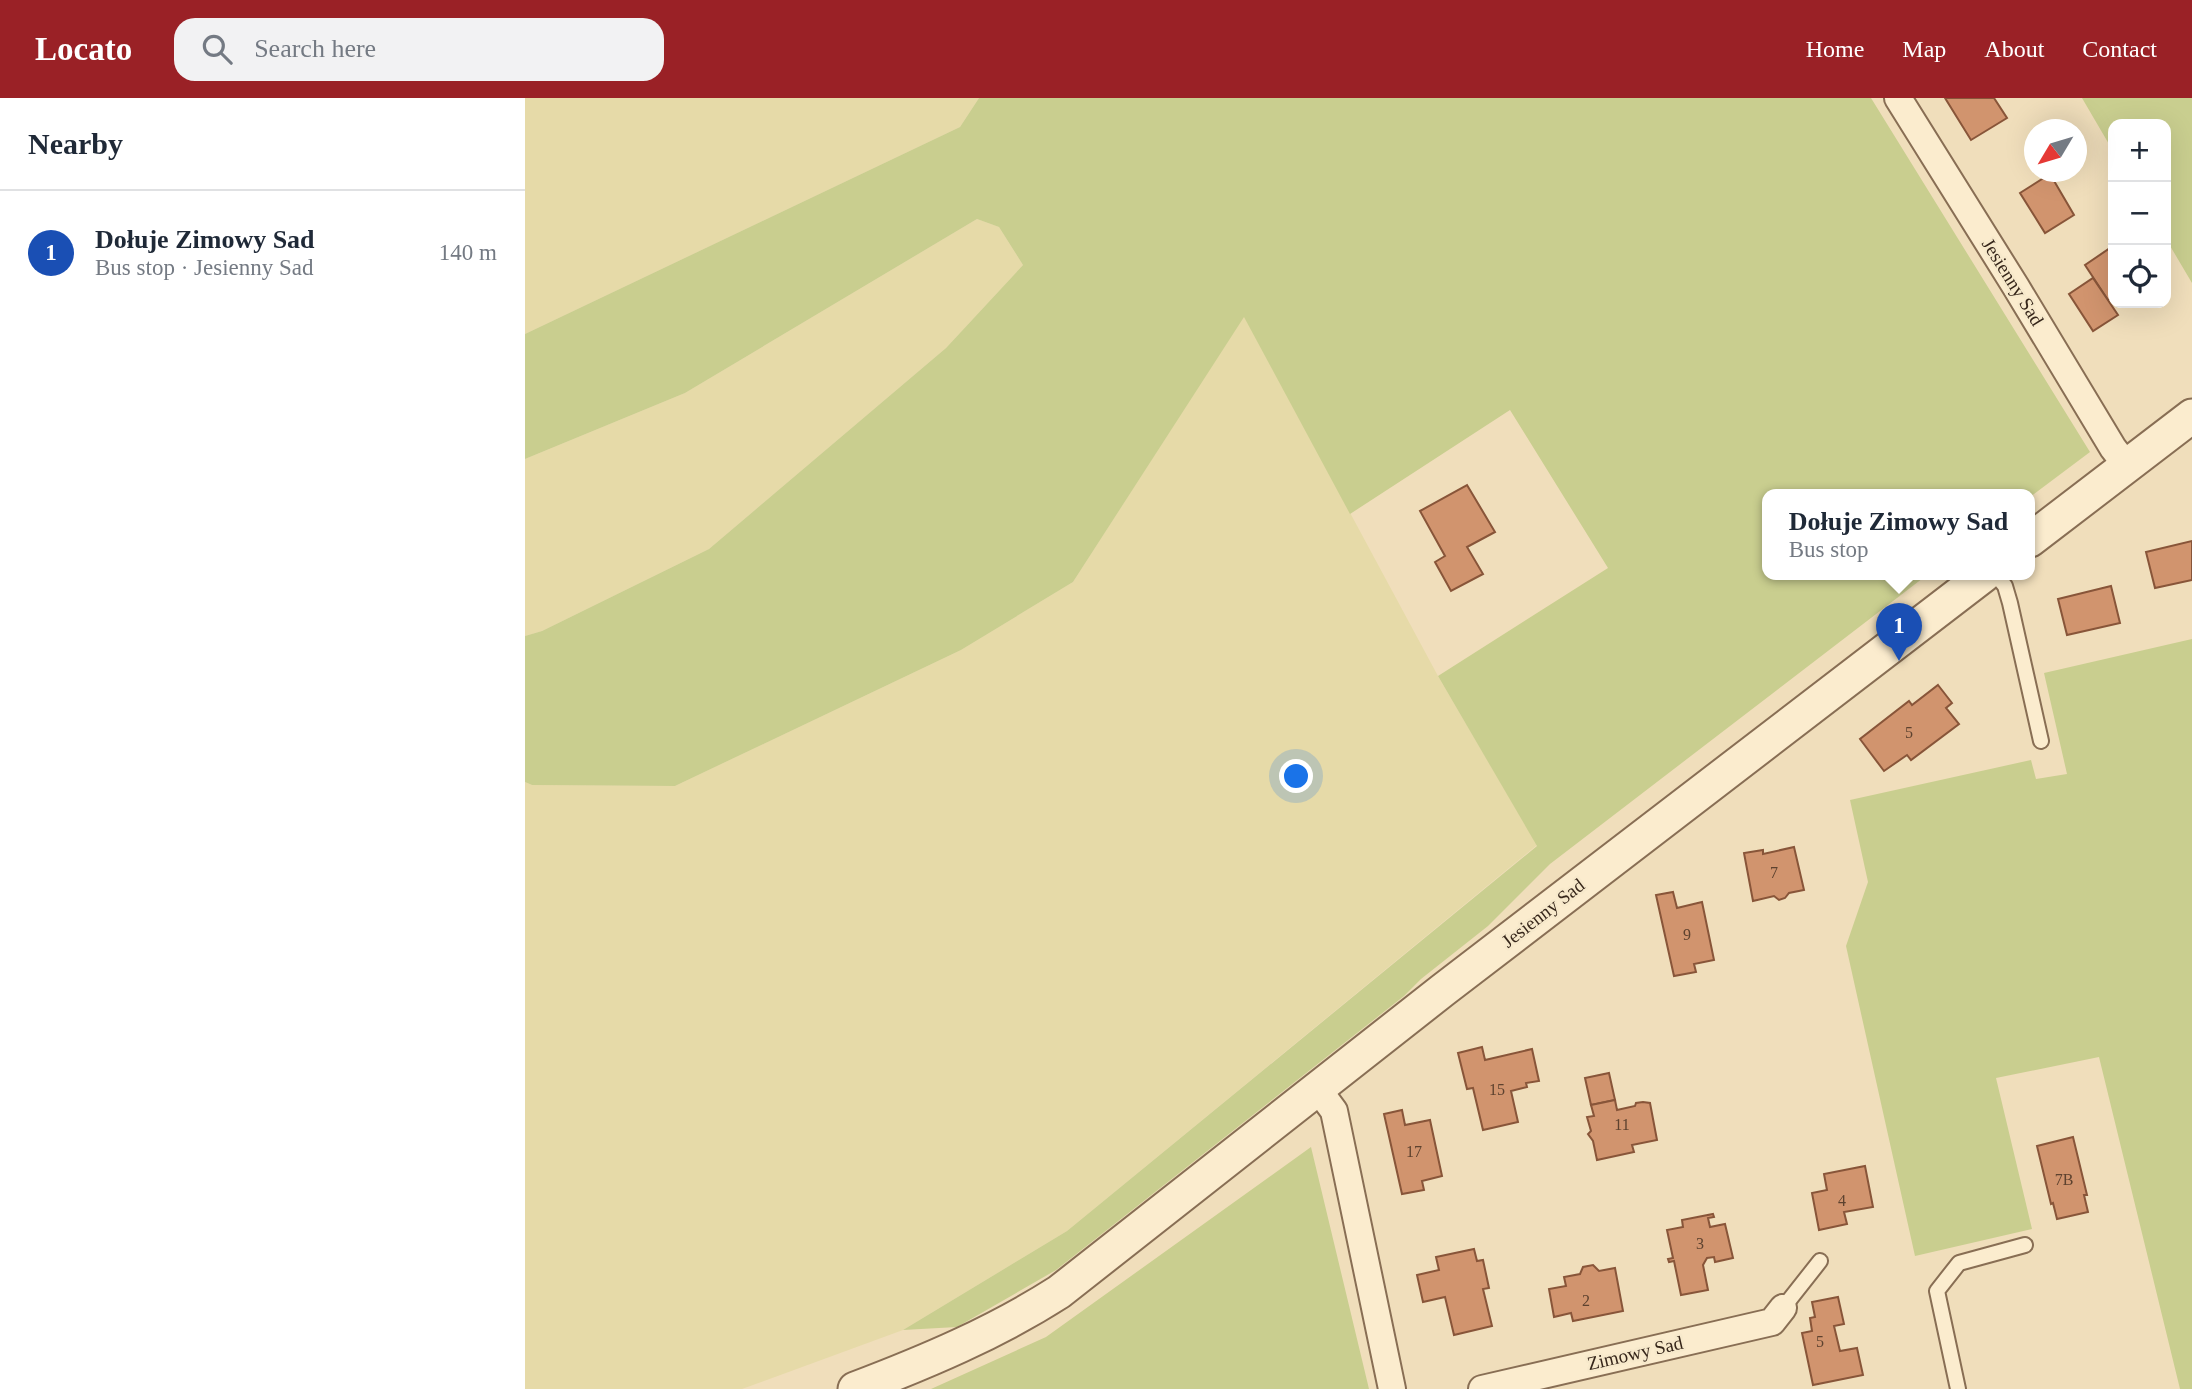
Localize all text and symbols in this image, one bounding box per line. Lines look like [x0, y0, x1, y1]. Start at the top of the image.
search box [174, 18, 664, 81]
icon: search [198, 30, 236, 68]
text: Locato [35, 31, 132, 67]
text: Search here [254, 34, 376, 63]
text: Home [1806, 36, 1864, 62]
text: Map [1902, 36, 1946, 62]
text: About [1984, 36, 2044, 62]
text: Contact [2082, 36, 2157, 62]
north arrow [2024, 119, 2087, 182]
map controls [2108, 119, 2171, 308]
button: + [2108, 119, 2171, 182]
text: Nearby [28, 127, 123, 160]
button: − [2108, 182, 2171, 245]
text: Dołuje Zimowy Sad [95, 225, 315, 254]
street label: Jesienny Sad [1978, 235, 2048, 330]
text: 1 [45, 240, 57, 265]
text: 140 m [439, 240, 497, 265]
button: locate [2108, 245, 2171, 308]
text: Bus stop · Jesienny Sad [95, 255, 314, 280]
popup [1762, 489, 2035, 580]
text: Dołuje Zimowy Sad [1789, 507, 2008, 536]
text: Bus stop [1789, 537, 1869, 562]
pin: 1 [1876, 603, 1922, 661]
house number: 5 [1905, 724, 1913, 741]
your location [1279, 759, 1313, 793]
house number: 7 [1770, 864, 1778, 881]
street label: Jesienny Sad [1498, 874, 1589, 952]
house number: 9 [1683, 926, 1691, 943]
house number: 15 [1489, 1081, 1505, 1098]
house number: 11 [1614, 1116, 1630, 1133]
house number: 17 [1406, 1143, 1422, 1160]
house number: 7B [2055, 1171, 2073, 1188]
house number: 4 [1838, 1192, 1846, 1209]
house number: 3 [1696, 1235, 1704, 1252]
house number: 2 [1582, 1292, 1590, 1309]
street label: Zimowy Sad [1585, 1332, 1685, 1374]
house number: 5 [1816, 1333, 1824, 1350]

